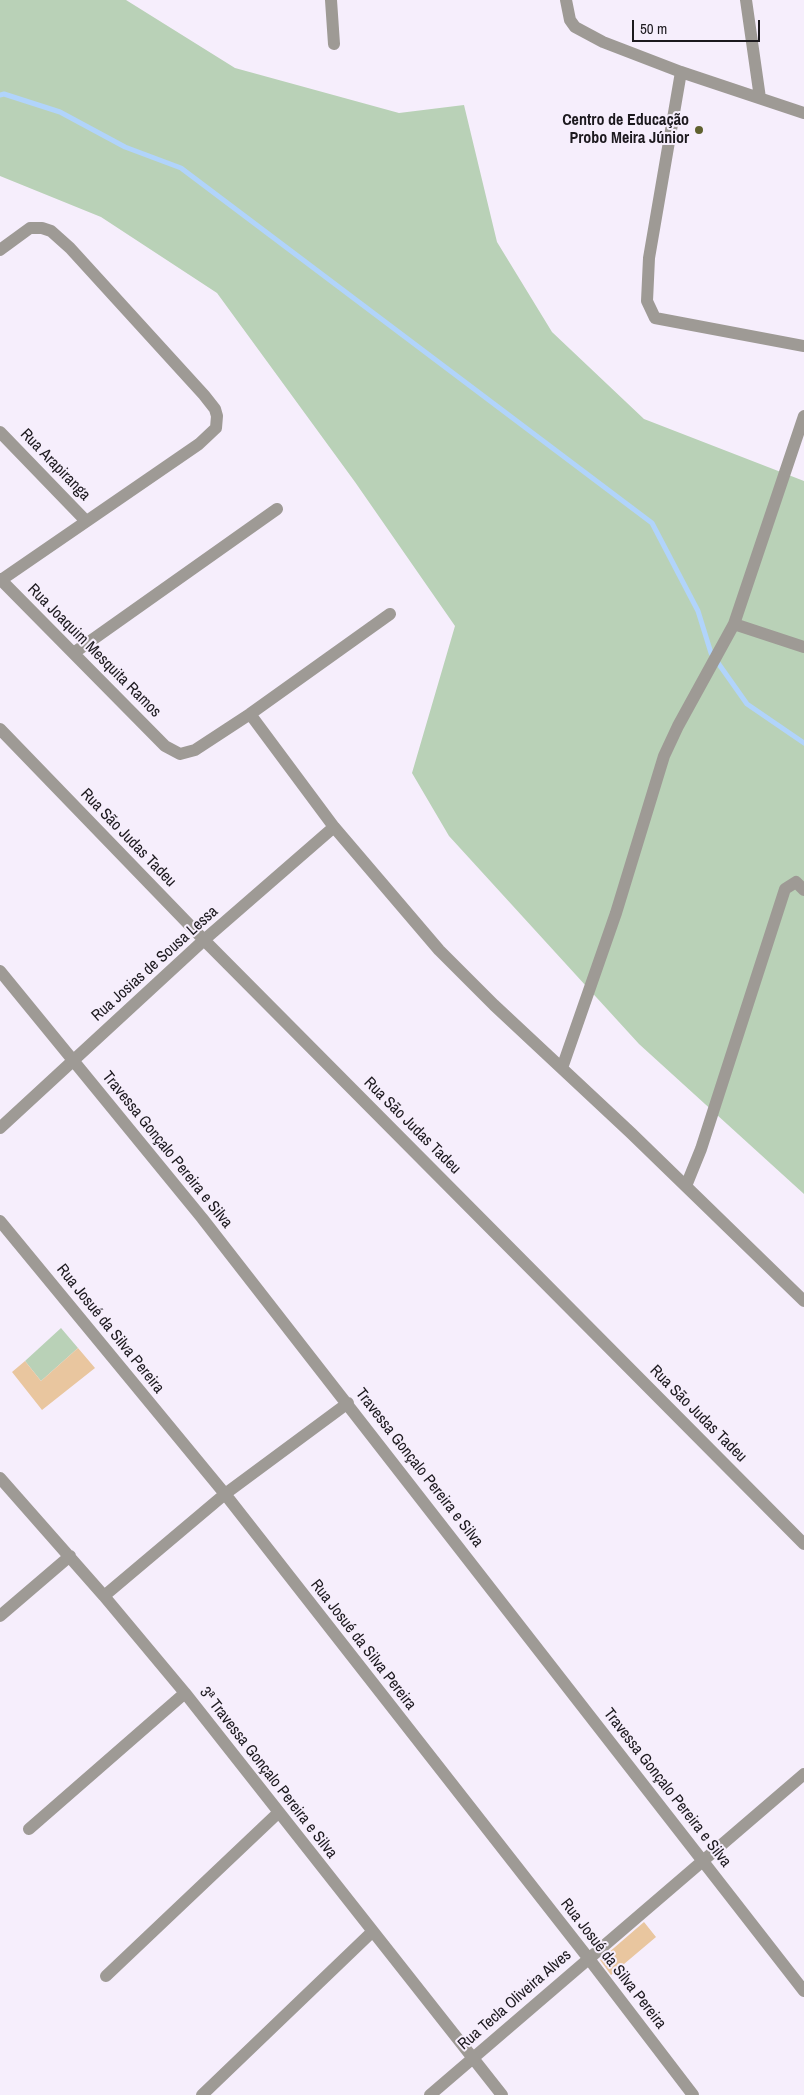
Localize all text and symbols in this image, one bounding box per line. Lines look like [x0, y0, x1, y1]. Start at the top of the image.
scale bar [634, 10, 762, 42]
text: 50 m [640, 18, 667, 39]
place label: Centro de Educação Probo Meira Júnior [562, 111, 689, 149]
marker: Centro de Educação Probo Meira Júnior [693, 124, 705, 136]
street label: Rua Arapiranga [16, 425, 94, 505]
street label: Rua Joaquim Mesquita Ramos [23, 580, 165, 722]
street label: Rua São Judas Tadeu [76, 785, 180, 891]
street label: Rua Josias de Sousa Lessa [88, 902, 222, 1026]
street label: Travessa Gonçalo Pereira e Silva [98, 1068, 236, 1232]
street label: Rua São Judas Tadeu [359, 1073, 465, 1179]
street label: Rua Josué da Silva Pereira [52, 1261, 168, 1397]
street label: Rua São Judas Tadeu [645, 1361, 751, 1467]
street label: Travessa Gonçalo Pereira e Silva [351, 1385, 487, 1551]
street label: Rua Josué da Silva Pereira [306, 1576, 420, 1714]
street label: 3ª Travessa Gonçalo Pereira e Silva [195, 1683, 341, 1863]
street label: Travessa Gonçalo Pereira e Silva [599, 1705, 735, 1871]
street label: Rua Josué da Silva Pereira [556, 1895, 670, 2033]
street label: Rua Tecla Oliveira Alves [454, 1946, 576, 2054]

